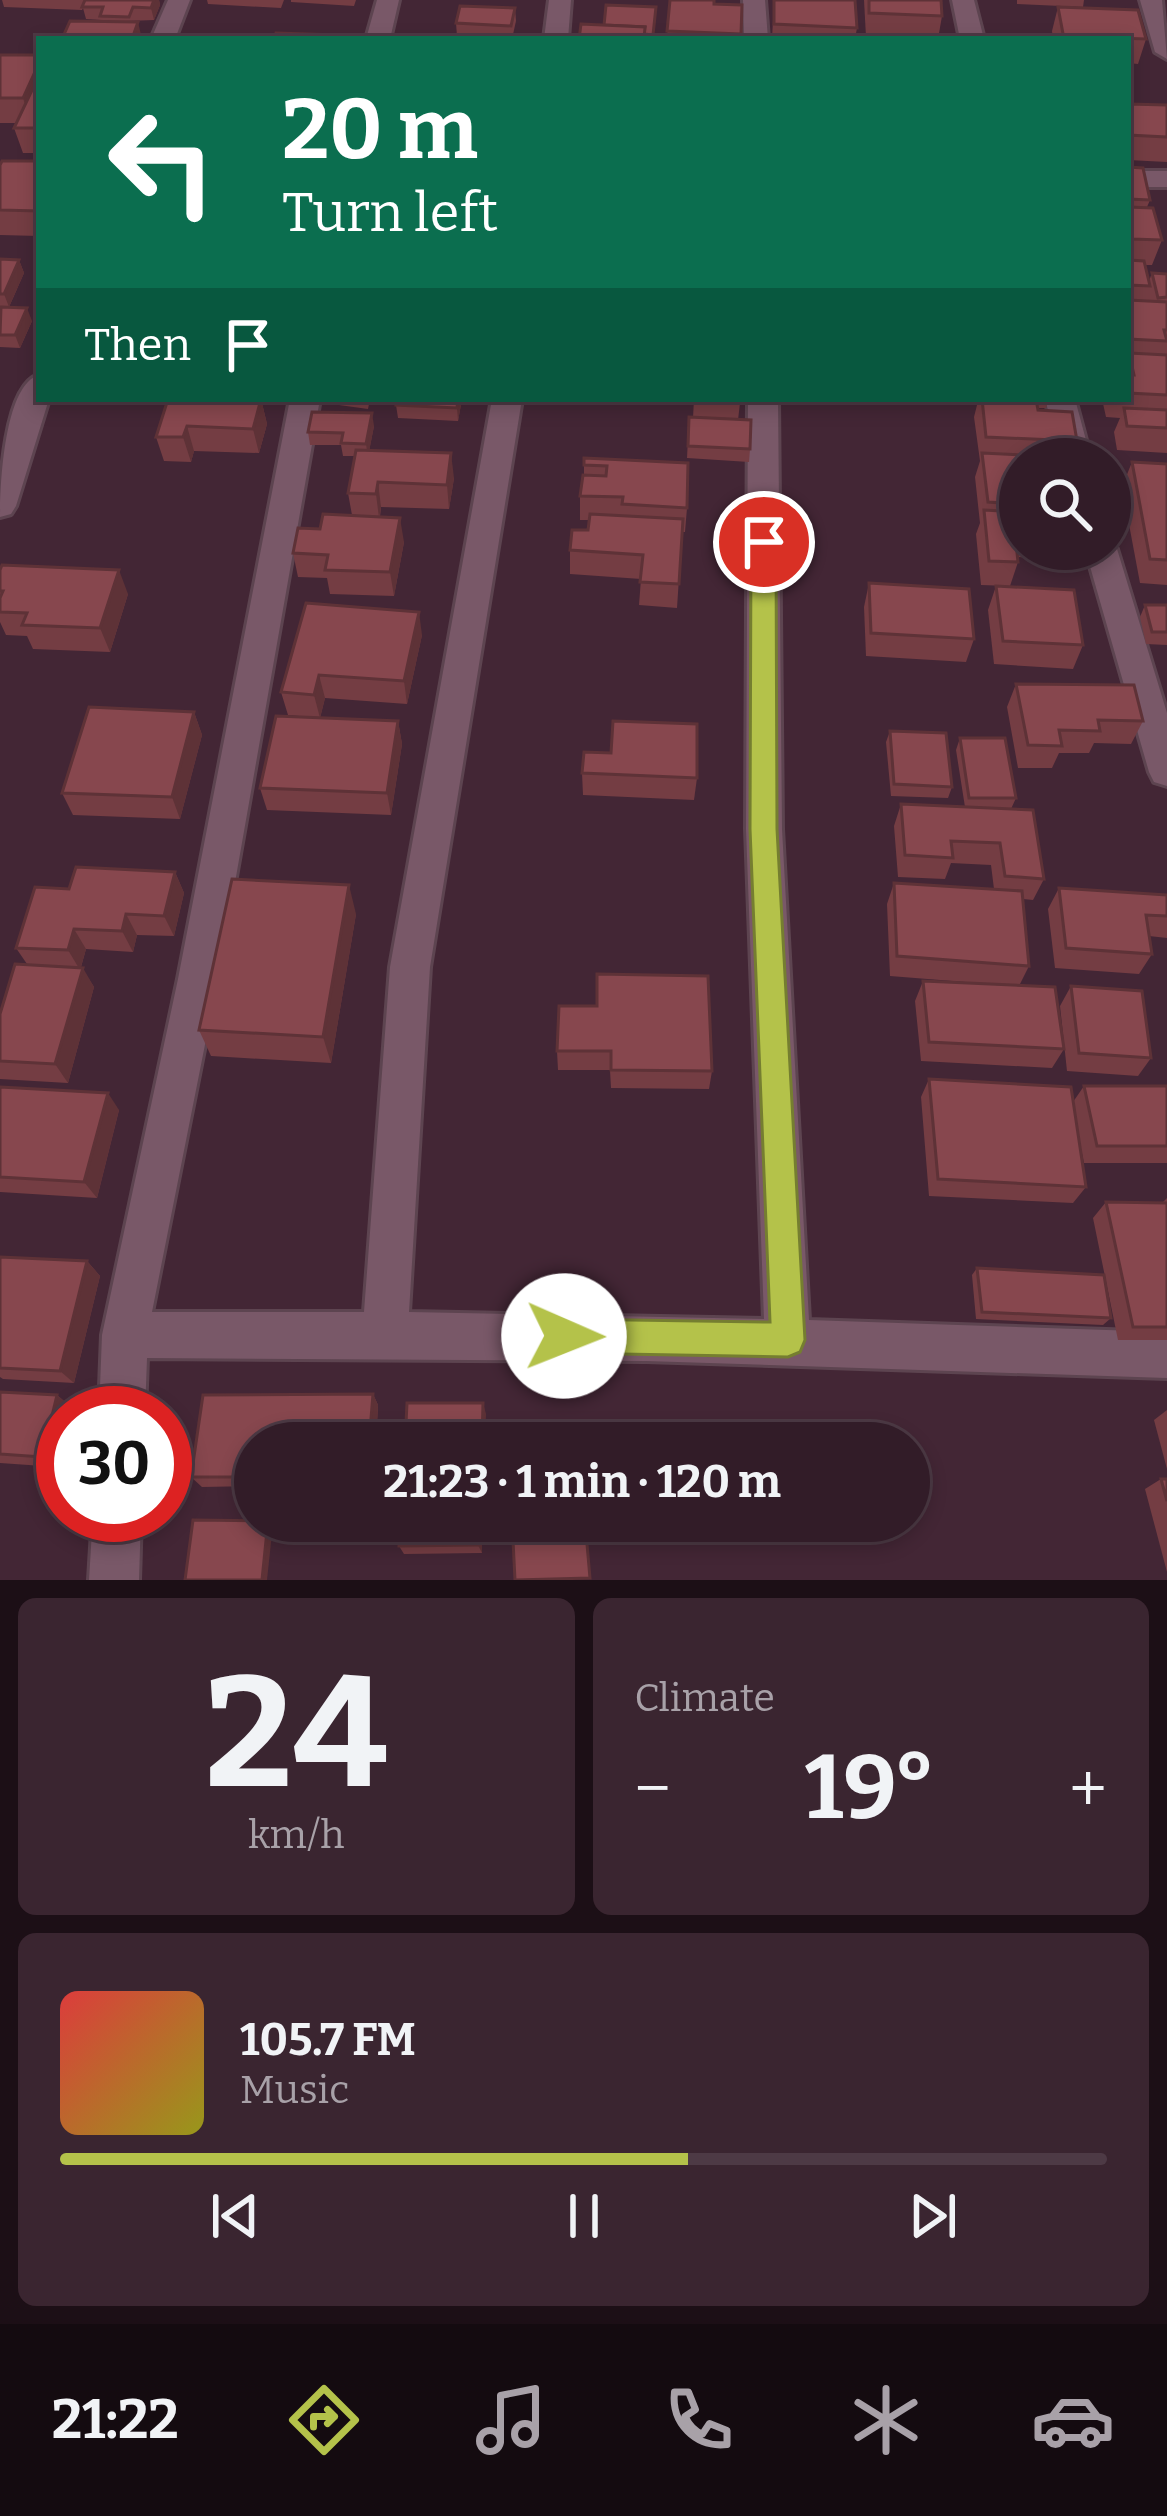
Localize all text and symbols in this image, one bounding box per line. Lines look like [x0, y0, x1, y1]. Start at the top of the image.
text: 20 m [282, 79, 478, 180]
icon: left [84, 84, 240, 240]
text: Turn left [282, 181, 498, 245]
icon: arrive [215, 312, 281, 378]
text: Then [84, 318, 191, 372]
map controls [999, 438, 1131, 570]
button: search [999, 438, 1131, 570]
pin [713, 491, 815, 593]
icon: arrive [731, 509, 797, 575]
position arrow [501, 1273, 627, 1399]
speed limit sign: 30 [36, 1386, 192, 1542]
text: 21:23 · 1 min · 120 m [383, 1455, 781, 1509]
text: 24 [205, 1640, 388, 1827]
text: Climate [635, 1675, 775, 1721]
text: 19° [805, 1734, 936, 1842]
text: − [635, 1749, 671, 1828]
text: + [1069, 1749, 1107, 1828]
text: km/h [248, 1812, 345, 1858]
text: 105.7 FM [240, 2013, 416, 2067]
text: Music [240, 2067, 349, 2113]
icon: previous [202, 2183, 268, 2249]
icon: pause [551, 2183, 617, 2249]
icon: next [900, 2183, 966, 2249]
icon: directions [282, 2378, 366, 2462]
icon: music [469, 2378, 553, 2462]
icon: phone [657, 2378, 741, 2462]
icon: climate [844, 2378, 928, 2462]
icon: car [1031, 2378, 1115, 2462]
text: 21:22 [52, 2388, 179, 2452]

